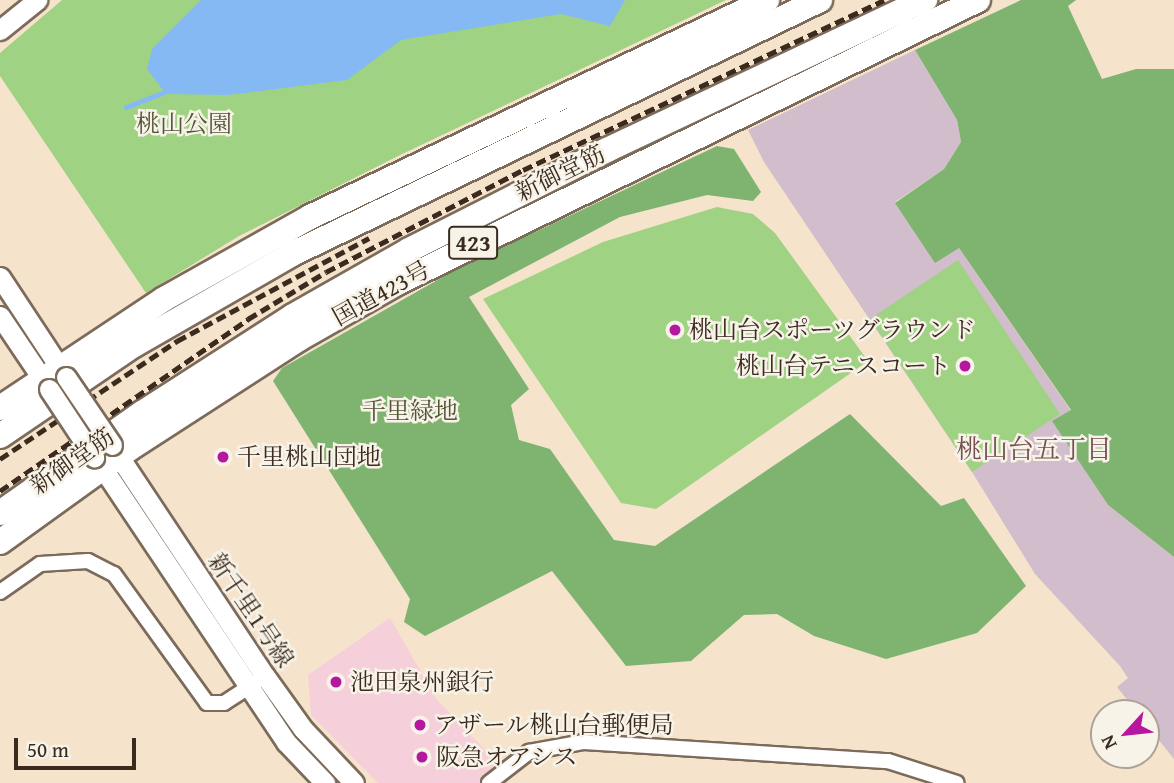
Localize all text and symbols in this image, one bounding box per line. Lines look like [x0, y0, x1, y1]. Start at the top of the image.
park label: 桃山公園 [136, 110, 232, 138]
street label: 新御堂筋 [511, 139, 609, 207]
road number: 423 [447, 224, 499, 262]
street label: 国道423号 [327, 255, 435, 331]
place label: 桃山台スポーツグラウンド [689, 316, 977, 344]
marker: 桃山台スポーツグラウンド [667, 322, 683, 338]
place label: 桃山台テニスコート [735, 352, 951, 380]
marker: 桃山台テニスコート [957, 358, 973, 374]
park label: 千里緑地 [362, 397, 458, 425]
street label: 新御堂筋 [24, 422, 120, 500]
district label: 桃山台五丁目 [956, 433, 1112, 465]
place label: 千里桃山団地 [237, 443, 381, 471]
marker: 千里桃山団地 [215, 449, 231, 465]
street label: 新千里1号線 [202, 547, 300, 673]
place label: 池田泉州銀行 [350, 668, 494, 696]
marker: 池田泉州銀行 [328, 674, 344, 690]
north arrow [1090, 699, 1160, 769]
place label: アザール桃山台郵便局 [434, 711, 674, 739]
marker: アザール桃山台郵便局 [412, 717, 428, 733]
scale bar [18, 724, 140, 768]
text: N [1093, 731, 1123, 755]
text: 50 m [27, 734, 69, 765]
place label: 阪急オアシス [436, 743, 580, 771]
marker: 阪急オアシス [414, 749, 430, 765]

